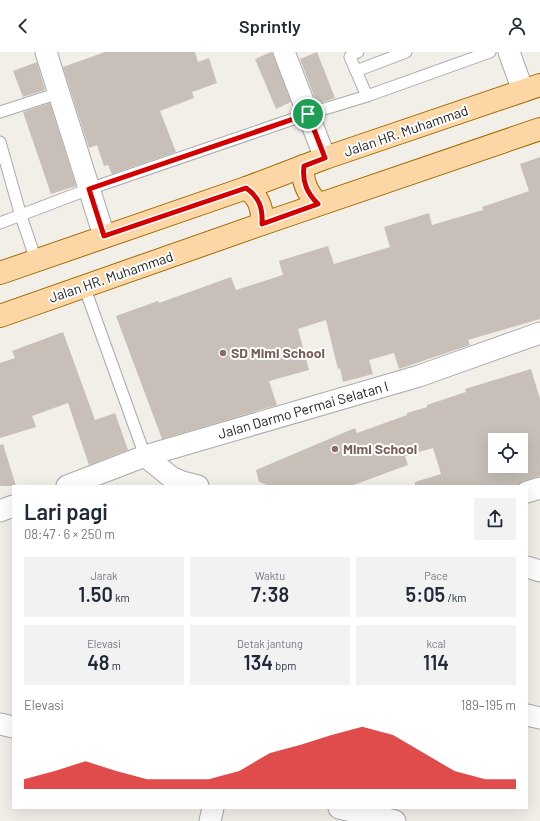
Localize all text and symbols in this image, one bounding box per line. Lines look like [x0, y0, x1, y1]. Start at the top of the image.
icon: back [12, 15, 34, 37]
text: Sprintly [239, 15, 301, 37]
icon: person [506, 15, 528, 37]
pin [291, 97, 325, 131]
street label: Jalan HR. Muhammad [341, 101, 470, 160]
icon: arrive [297, 103, 319, 125]
street label: Jalan HR. Muhammad [46, 247, 175, 306]
place label: SD Mimi School [231, 344, 325, 361]
marker: SD Mimi School [218, 348, 228, 358]
street label: Jalan Darmo Permai Selatan I [216, 377, 390, 442]
map controls [488, 433, 528, 473]
button: locate [488, 433, 528, 473]
place label: Mimi School [343, 440, 417, 457]
marker: Mimi School [330, 444, 340, 454]
text: Lari pagi [24, 498, 108, 524]
button: share [474, 498, 516, 540]
text: 08:47 · 6 × 250 m [24, 526, 115, 542]
text: Jarak [90, 569, 118, 582]
text: Waktu [255, 569, 285, 582]
text: Pace [424, 569, 448, 582]
text: 1.50 [78, 582, 113, 606]
text: 7:38 [251, 582, 289, 606]
text: 5:05 [406, 582, 445, 606]
text: km [113, 591, 130, 604]
text: /km [445, 591, 466, 604]
text: Elevasi [87, 637, 121, 650]
text: Detak jantung [237, 637, 303, 650]
text: kcal [426, 637, 446, 650]
text: 48 [87, 650, 110, 674]
text: 134 [244, 650, 273, 674]
text: 114 [423, 650, 449, 674]
text: m [110, 659, 121, 672]
text: bpm [273, 659, 296, 672]
text: Elevasi [24, 697, 64, 713]
text: 189–195 m [461, 697, 516, 713]

